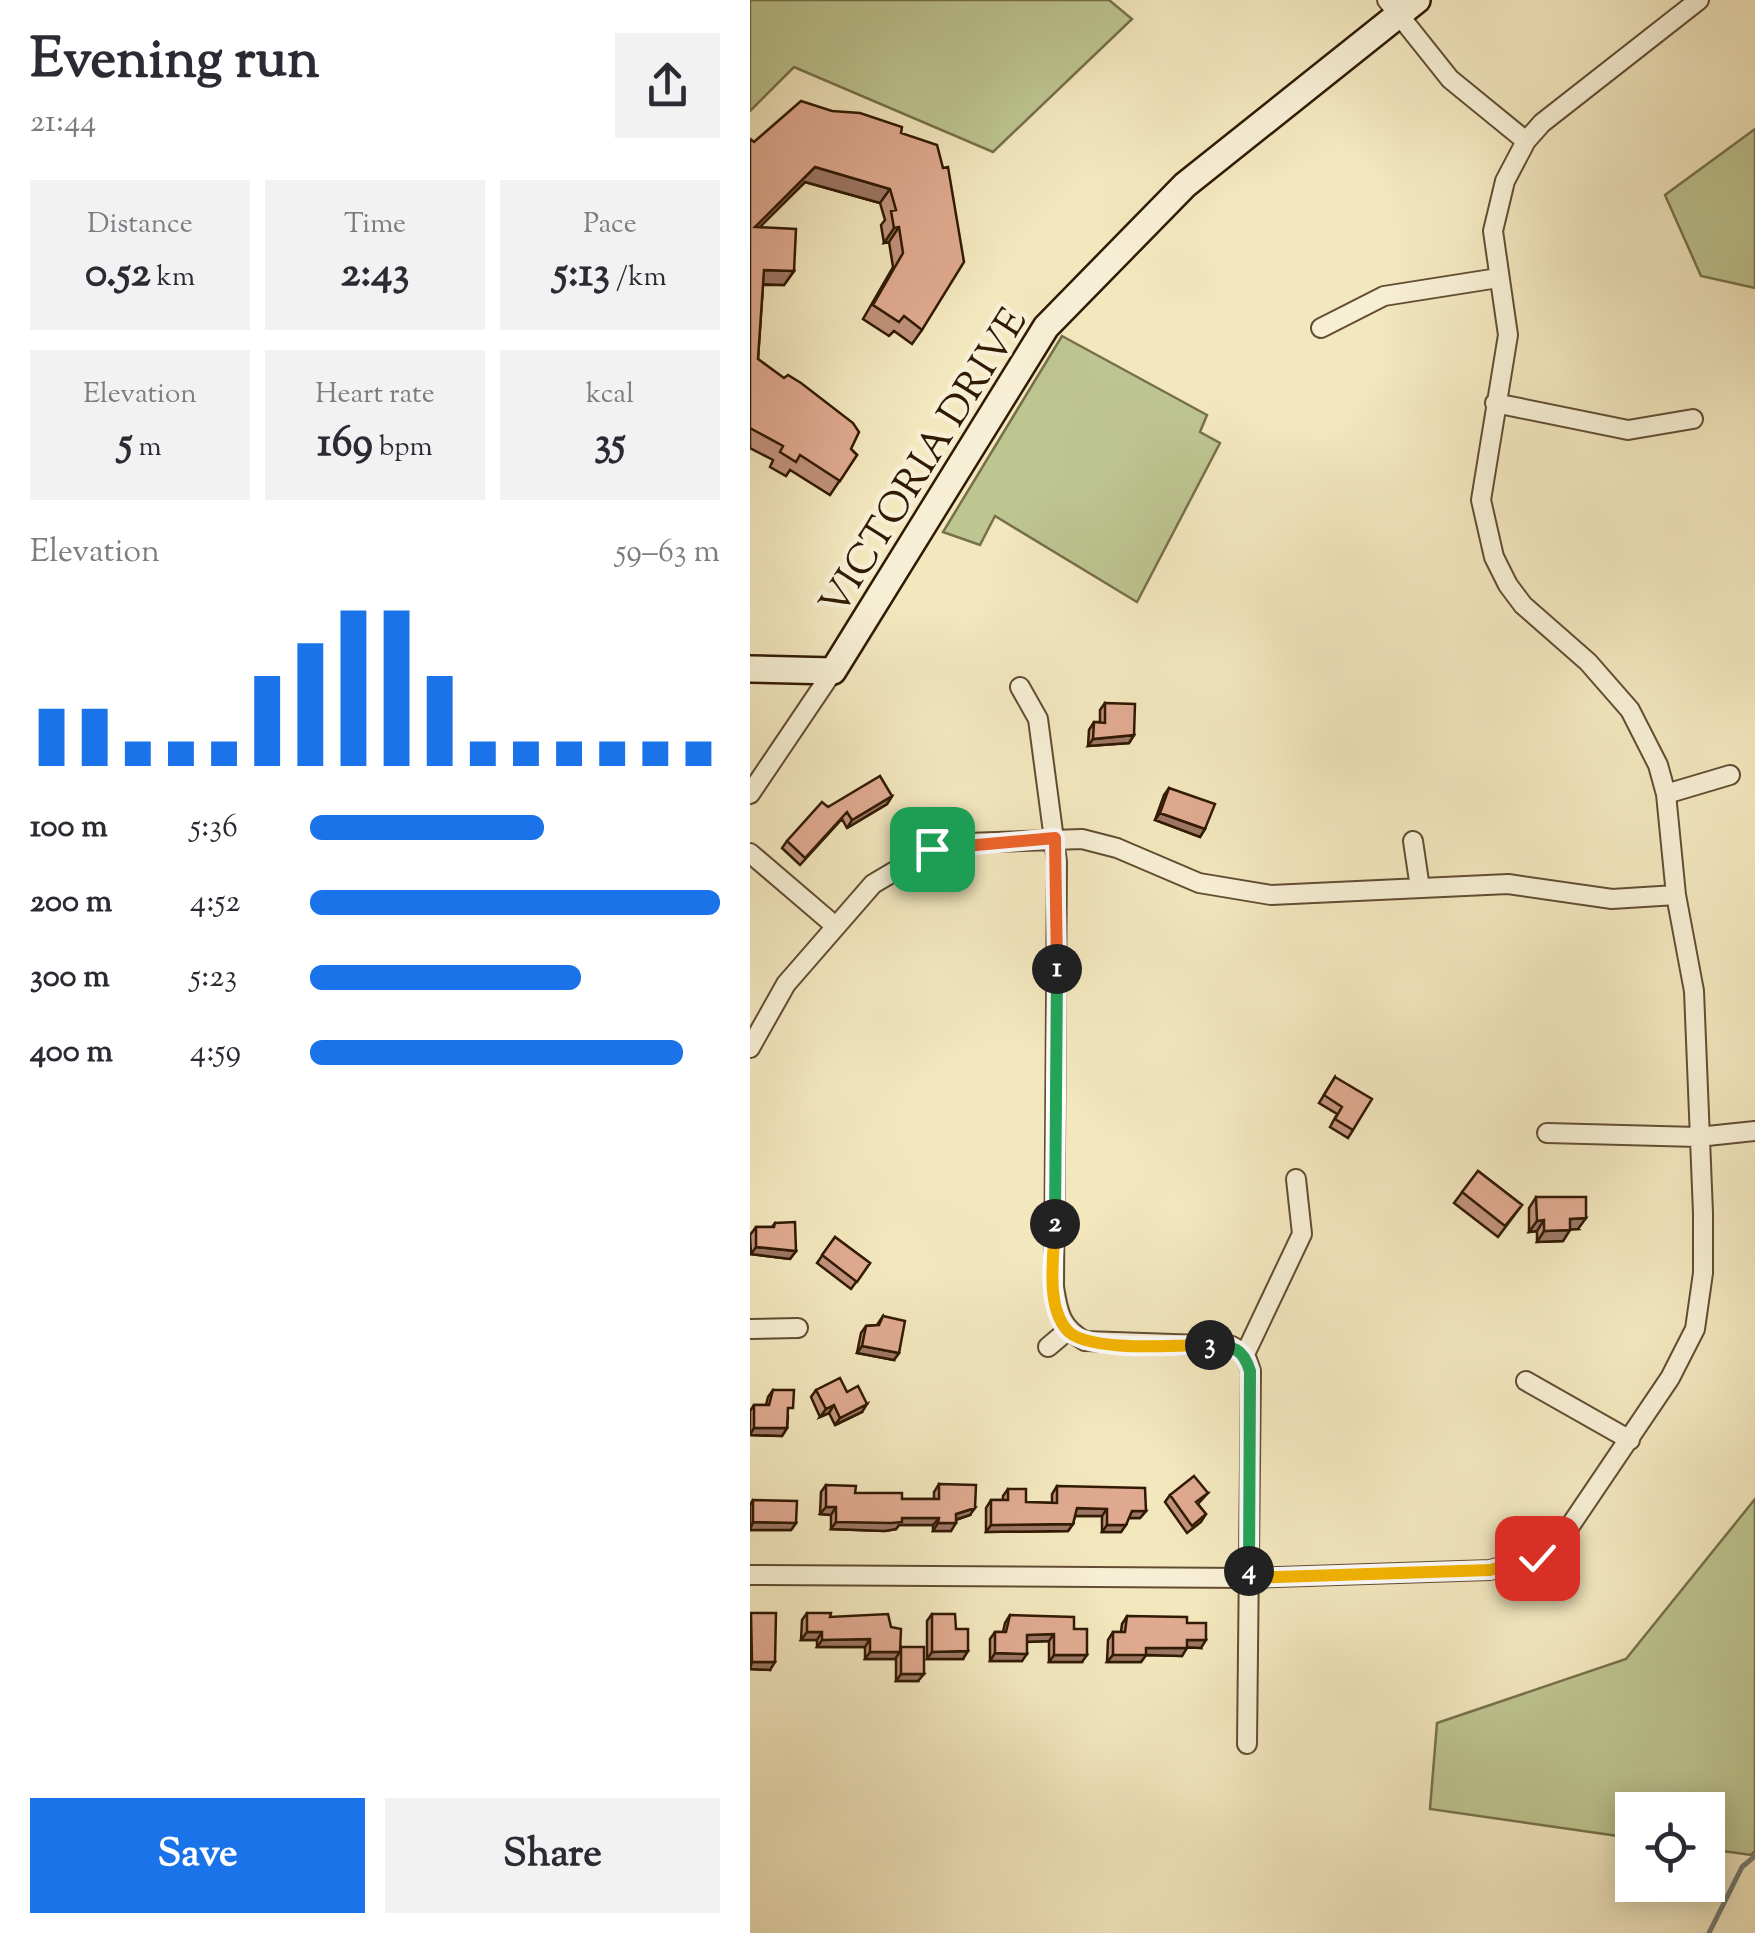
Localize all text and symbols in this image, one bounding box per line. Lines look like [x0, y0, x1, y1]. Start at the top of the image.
text: Evening run [30, 23, 319, 102]
button: share [615, 33, 720, 138]
text: 21:44 [30, 100, 96, 146]
text: Distance [87, 205, 193, 245]
text: Time [344, 205, 406, 245]
text: Pace [583, 205, 637, 245]
text: 0.52 [85, 245, 151, 305]
text: 2:43 [341, 245, 409, 305]
text: 5:13 [553, 245, 610, 305]
text: km [151, 258, 195, 298]
text: /km [610, 258, 667, 298]
street label: VICTORIA DRIVE [808, 299, 1043, 628]
text: Elevation [83, 375, 197, 415]
text: Heart rate [315, 375, 435, 415]
text: kcal [586, 375, 634, 415]
text: 5 [118, 415, 133, 475]
text: 169 [317, 415, 373, 475]
text: 35 [594, 415, 626, 475]
text: m [133, 428, 162, 468]
text: bpm [373, 428, 433, 468]
text: Elevation [30, 530, 160, 576]
text: 59–63 m [615, 530, 720, 576]
text: 100 m [30, 805, 108, 851]
text: 5:36 [190, 805, 238, 851]
pin [890, 807, 975, 892]
icon: arrive [905, 822, 960, 877]
text: 200 m [30, 880, 112, 926]
text: 4:52 [190, 880, 240, 926]
pin: 1 [1032, 944, 1082, 994]
text: 1 [1052, 949, 1062, 989]
text: 300 m [30, 955, 110, 1001]
text: 5:23 [190, 955, 237, 1001]
text: 400 m [30, 1030, 113, 1076]
text: 4:59 [190, 1030, 241, 1076]
pin: 2 [1030, 1199, 1080, 1249]
text: 2 [1048, 1204, 1062, 1244]
pin: 3 [1185, 1320, 1235, 1370]
text: 3 [1204, 1325, 1216, 1365]
pin [1495, 1516, 1580, 1601]
icon: check [1510, 1531, 1565, 1586]
pin: 4 [1224, 1546, 1274, 1596]
text: 4 [1242, 1551, 1256, 1591]
map controls [1615, 1792, 1725, 1902]
button: locate [1615, 1792, 1725, 1902]
button: Save [30, 1798, 365, 1913]
button: Share [385, 1798, 720, 1913]

